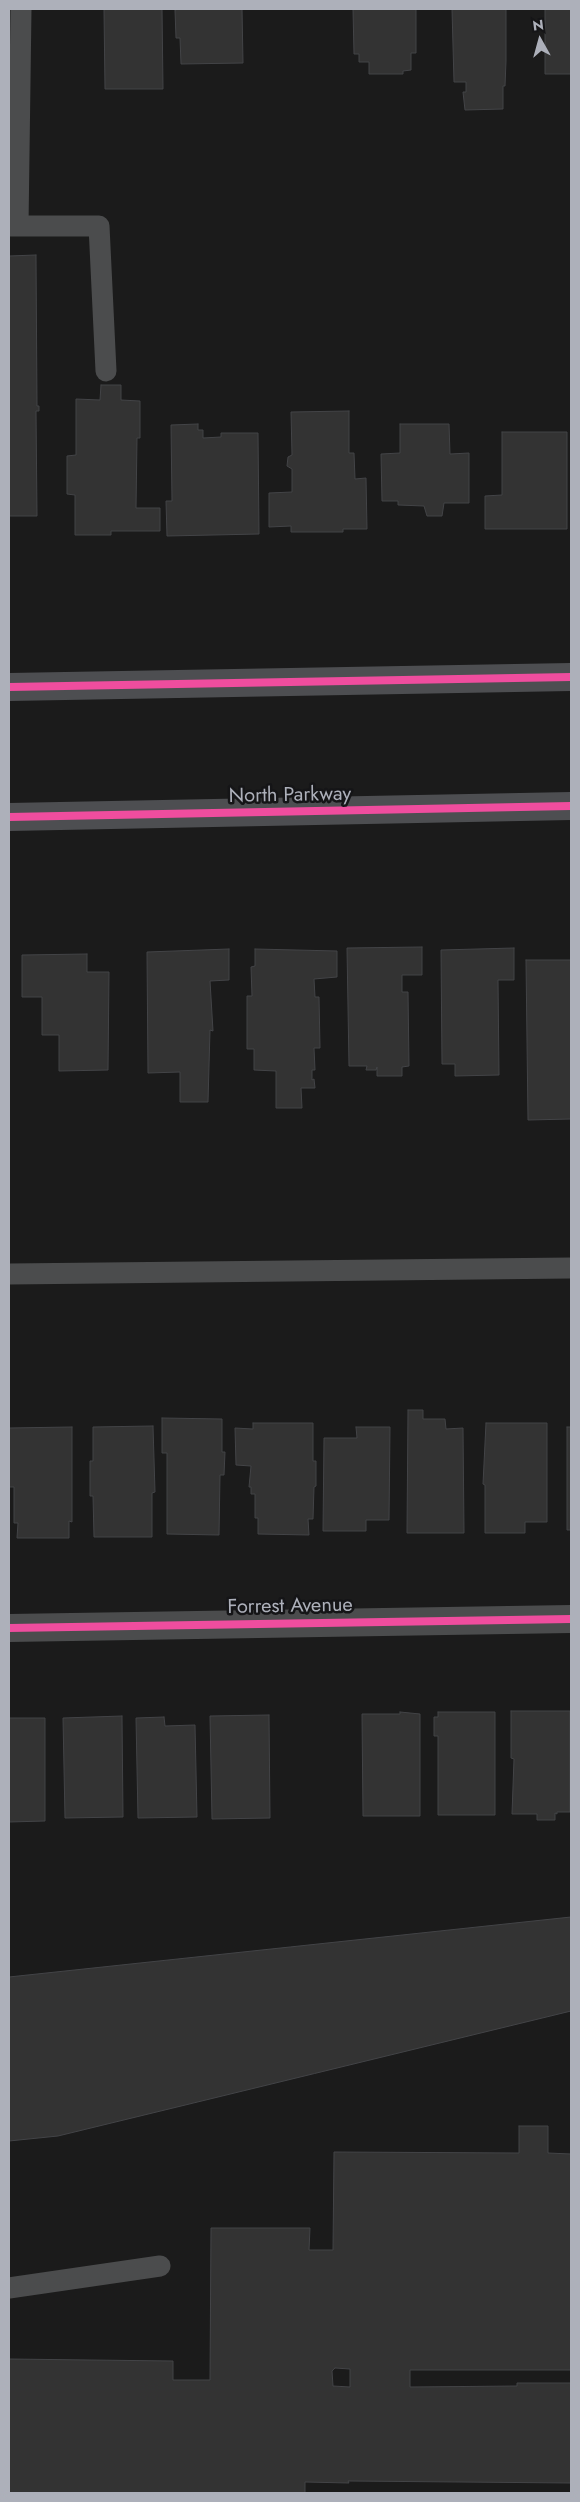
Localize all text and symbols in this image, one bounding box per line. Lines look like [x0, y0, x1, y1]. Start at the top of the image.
north arrow [515, 15, 565, 65]
text: N [531, 15, 545, 36]
street label: North Parkway [229, 783, 351, 809]
street label: Forrest Avenue [227, 1594, 353, 1620]

